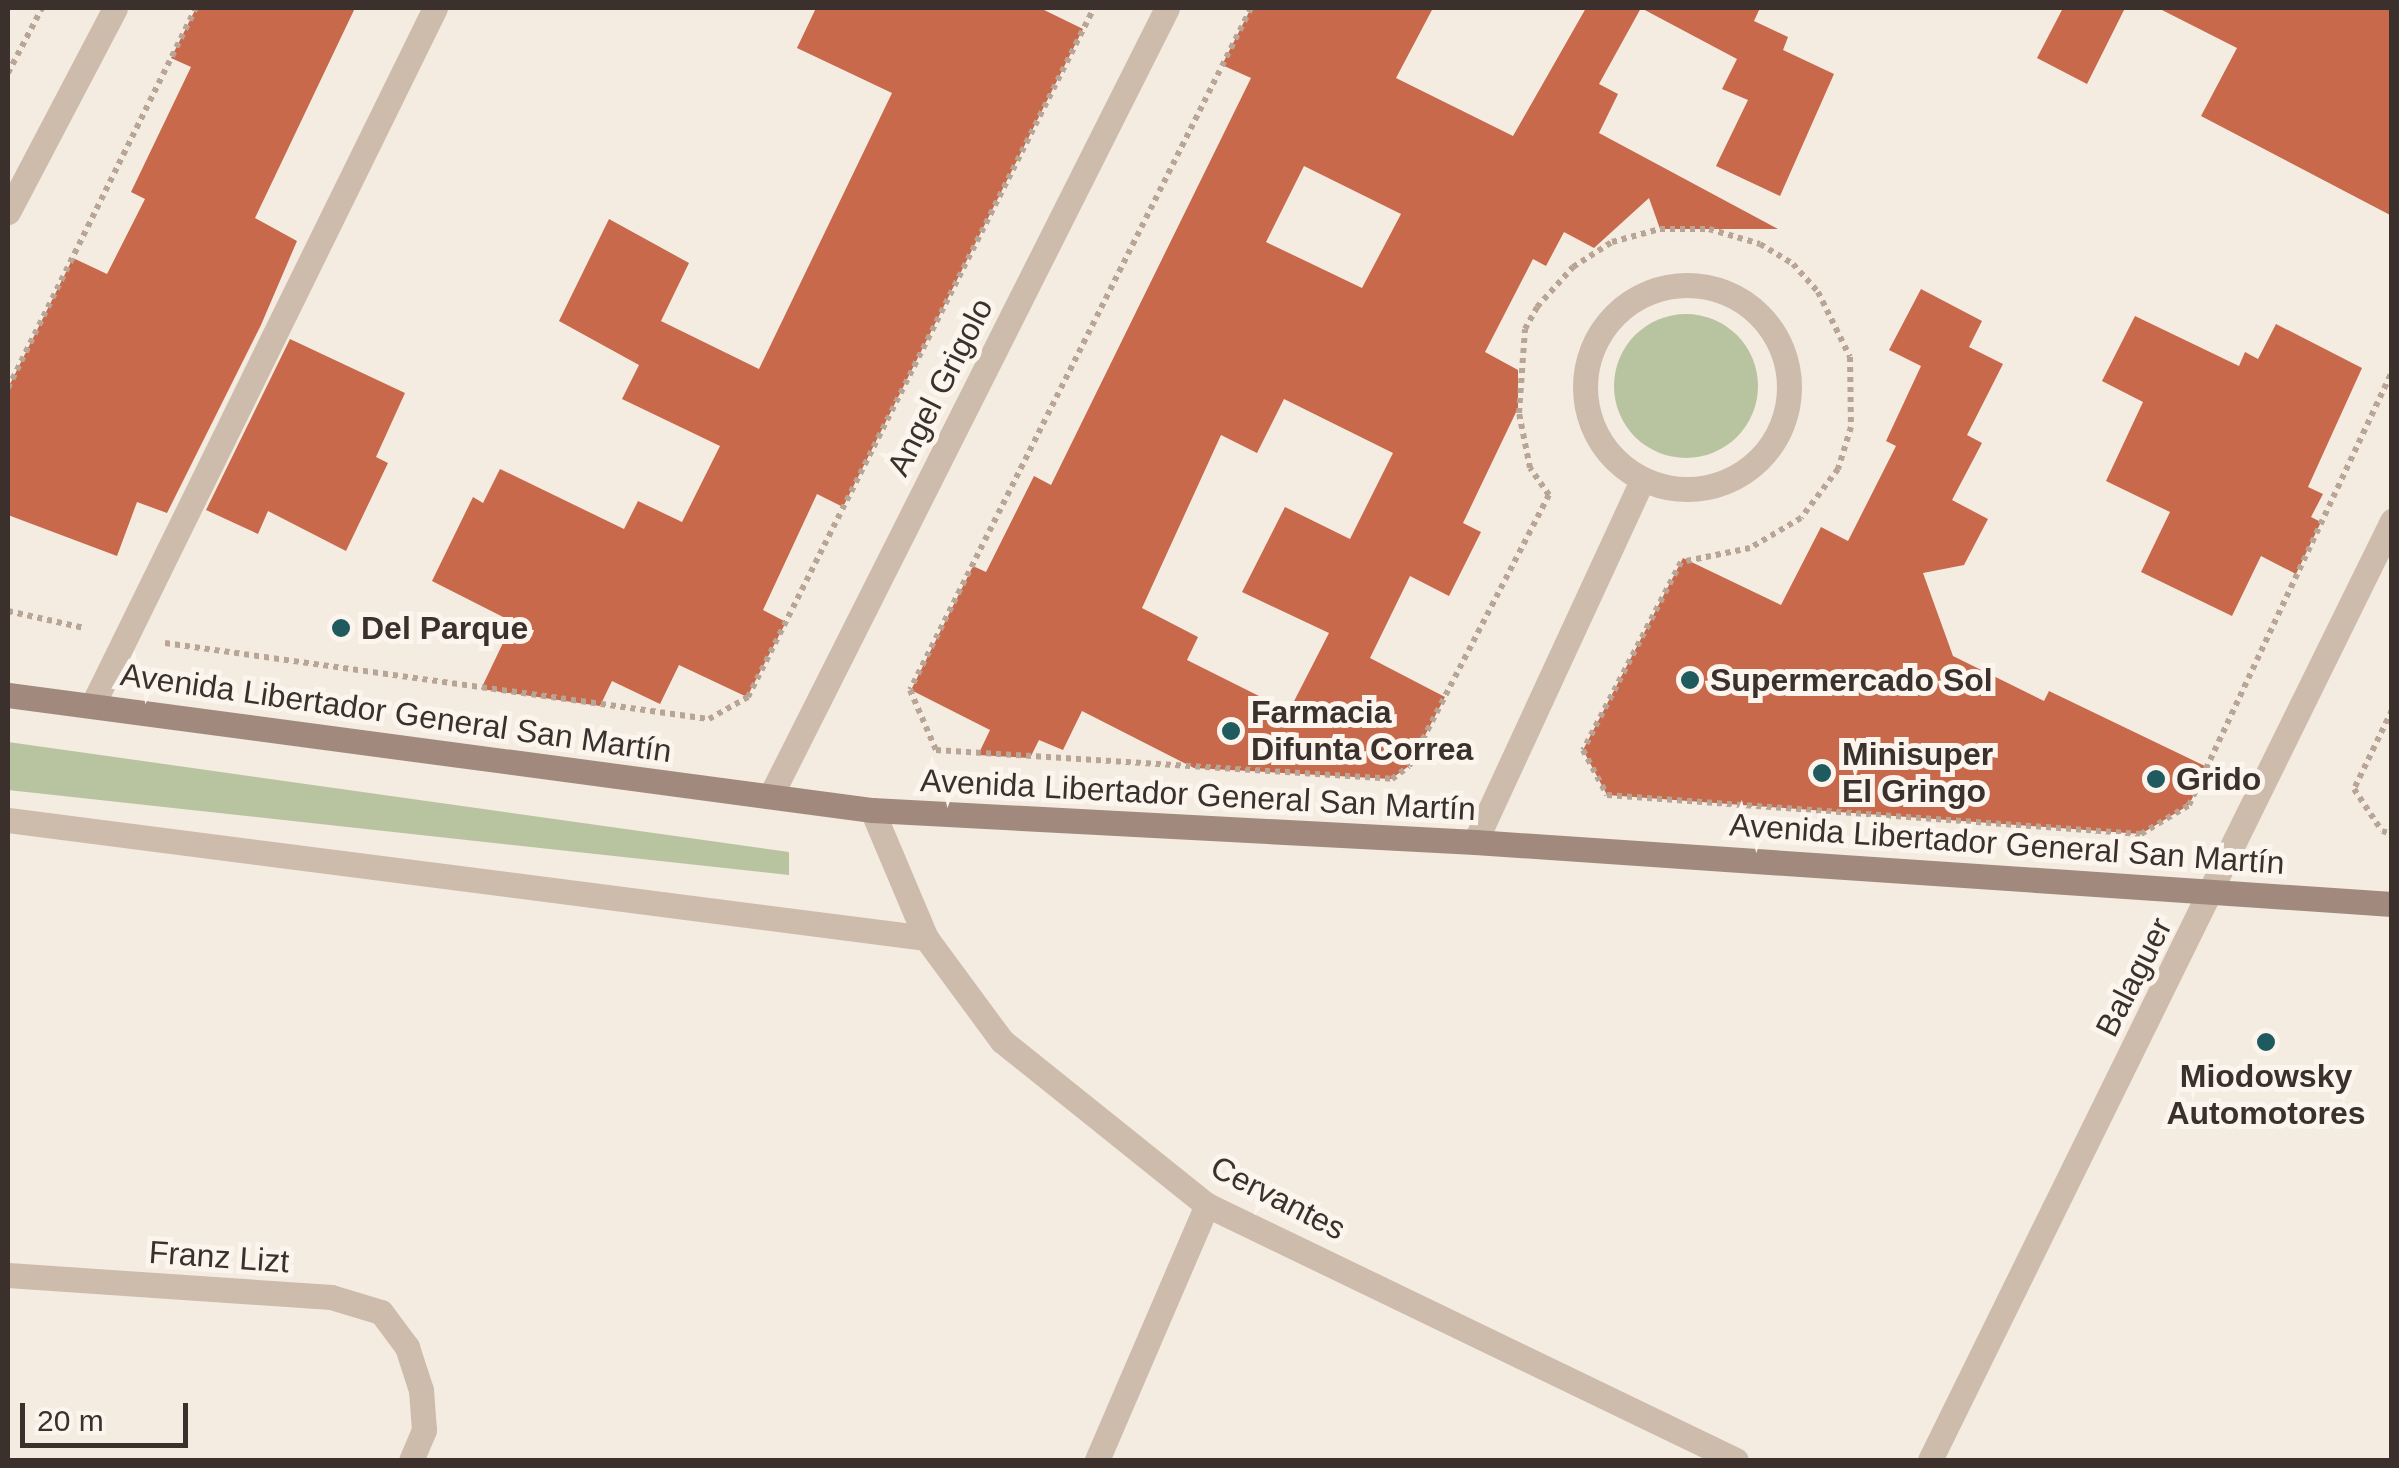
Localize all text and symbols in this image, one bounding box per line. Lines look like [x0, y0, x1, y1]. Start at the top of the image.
street label: Angel Grigolo [879, 292, 1001, 482]
place label: Del Parque [361, 609, 528, 647]
marker: Del Parque [330, 617, 352, 639]
street label: Avenida Libertador General San Martín [118, 655, 674, 771]
place label: Supermercado Sol [1710, 661, 1993, 699]
marker: Supermercado Sol [1679, 669, 1701, 691]
place label: Farmacia Difunta Correa [1251, 694, 1473, 769]
marker: Farmacia Difunta Correa [1220, 720, 1242, 742]
place label: Minisuper El Gringo [1842, 736, 1993, 811]
place label: Grido [2176, 760, 2261, 798]
street label: Avenida Libertador General San Martín [919, 761, 1477, 829]
marker: Minisuper El Gringo [1811, 762, 1833, 784]
marker: Grido [2145, 768, 2167, 790]
street label: Avenida Libertador General San Martín [1728, 805, 2286, 883]
street label: Balaguer [2088, 911, 2180, 1043]
marker: Miodowsky Automotores [2255, 1031, 2277, 1053]
place label: Miodowsky Automotores [2166, 1058, 2366, 1133]
street label: Cervantes [1204, 1148, 1352, 1248]
street label: Franz Lizt [148, 1233, 290, 1281]
scale bar [25, 1383, 192, 1445]
text: 20 m [37, 1404, 104, 1437]

